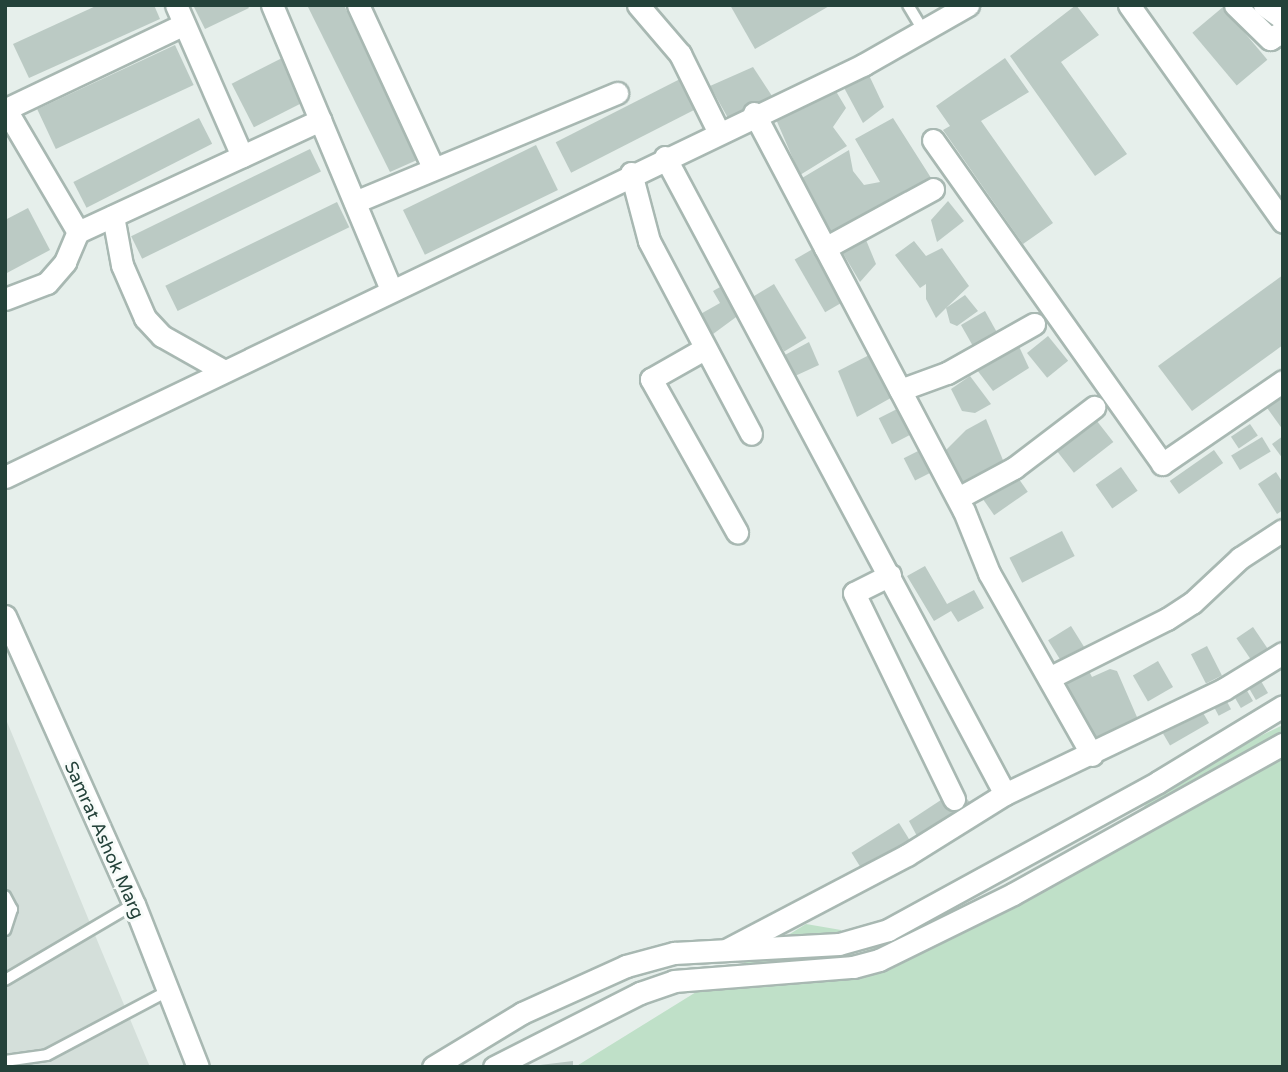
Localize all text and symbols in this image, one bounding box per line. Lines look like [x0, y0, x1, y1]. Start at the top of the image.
street label: Samrat Ashok Marg [60, 758, 148, 922]

